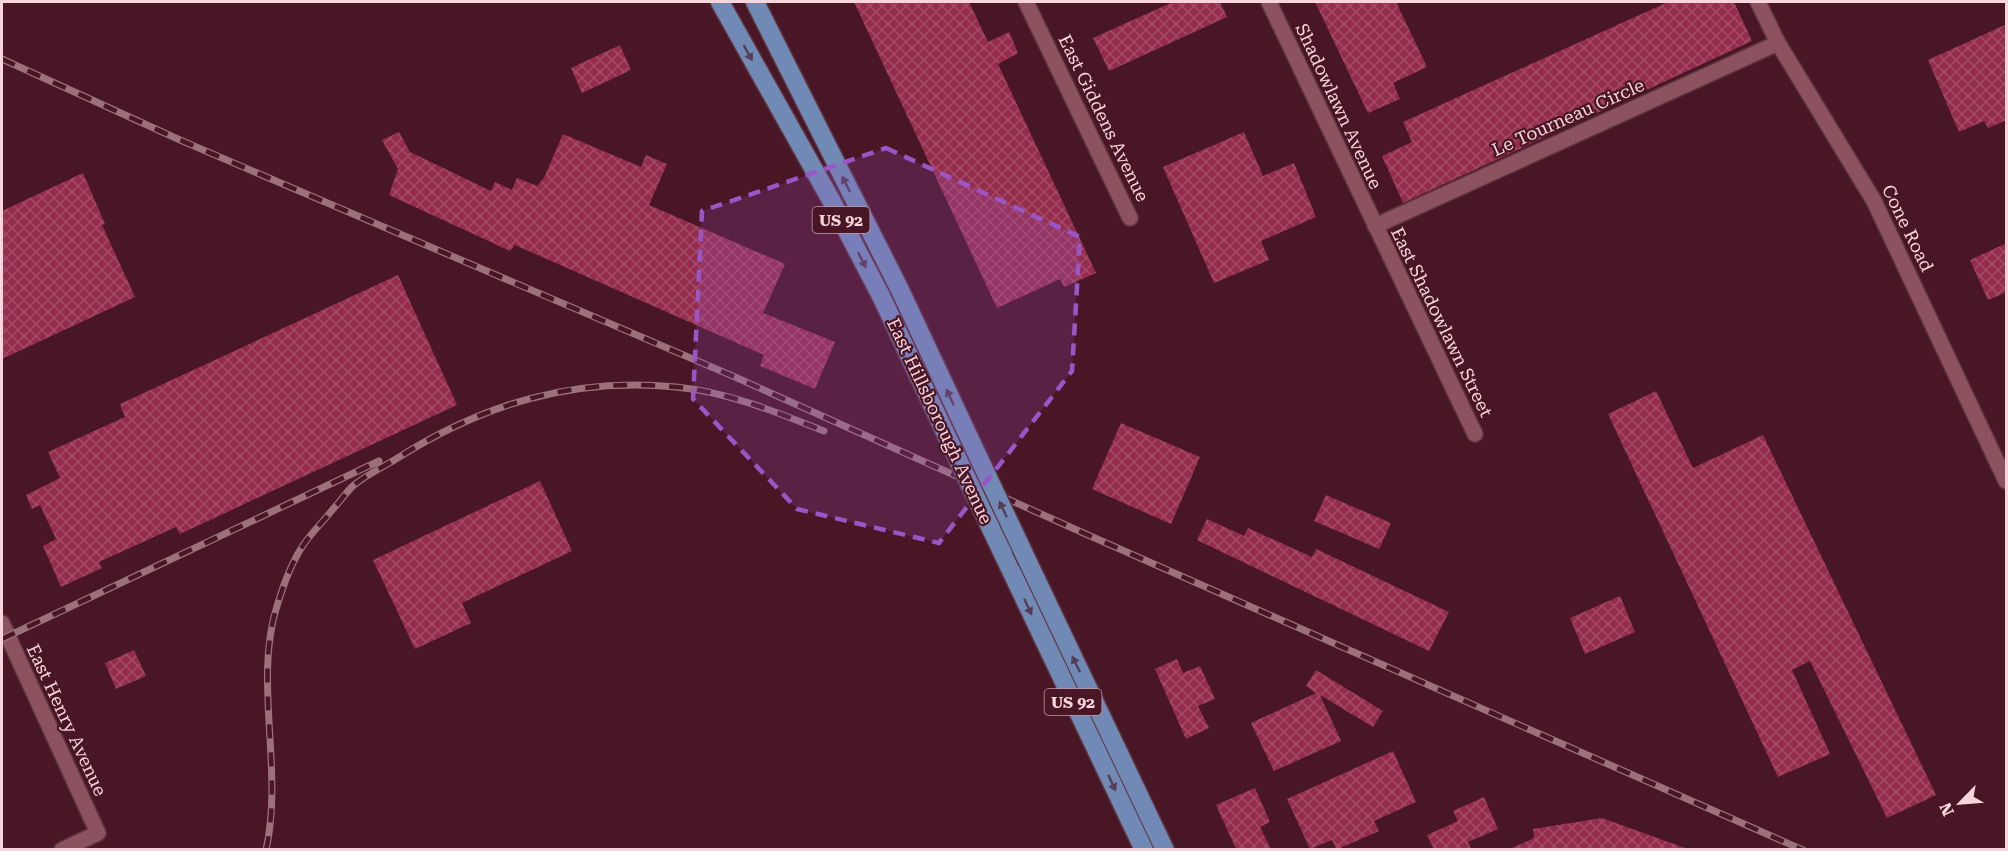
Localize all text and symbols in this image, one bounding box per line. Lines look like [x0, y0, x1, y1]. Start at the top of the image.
street label: Shadowlawn Avenue [1291, 20, 1387, 192]
street label: East Giddens Avenue [1054, 31, 1154, 205]
one-way arrow [743, 44, 753, 61]
street label: Le Tourneau Circle [1489, 74, 1648, 160]
one-way arrow [842, 175, 851, 192]
street label: Cone Road [1878, 181, 1938, 275]
road number: US 92 [812, 207, 870, 233]
street label: East Shadowlawn Street [1387, 224, 1497, 420]
one-way arrow [857, 252, 867, 269]
street label: East Hillsborough Avenue [883, 315, 997, 527]
one-way arrow [945, 388, 954, 405]
one-way arrow [998, 501, 1007, 518]
one-way arrow [1024, 598, 1033, 615]
street label: East Henry Avenue [23, 641, 111, 799]
one-way arrow [1072, 655, 1082, 673]
road number: US 92 [1044, 689, 1102, 715]
north arrow [1930, 773, 1990, 833]
one-way arrow [1107, 774, 1116, 791]
text: N [1936, 800, 1958, 819]

